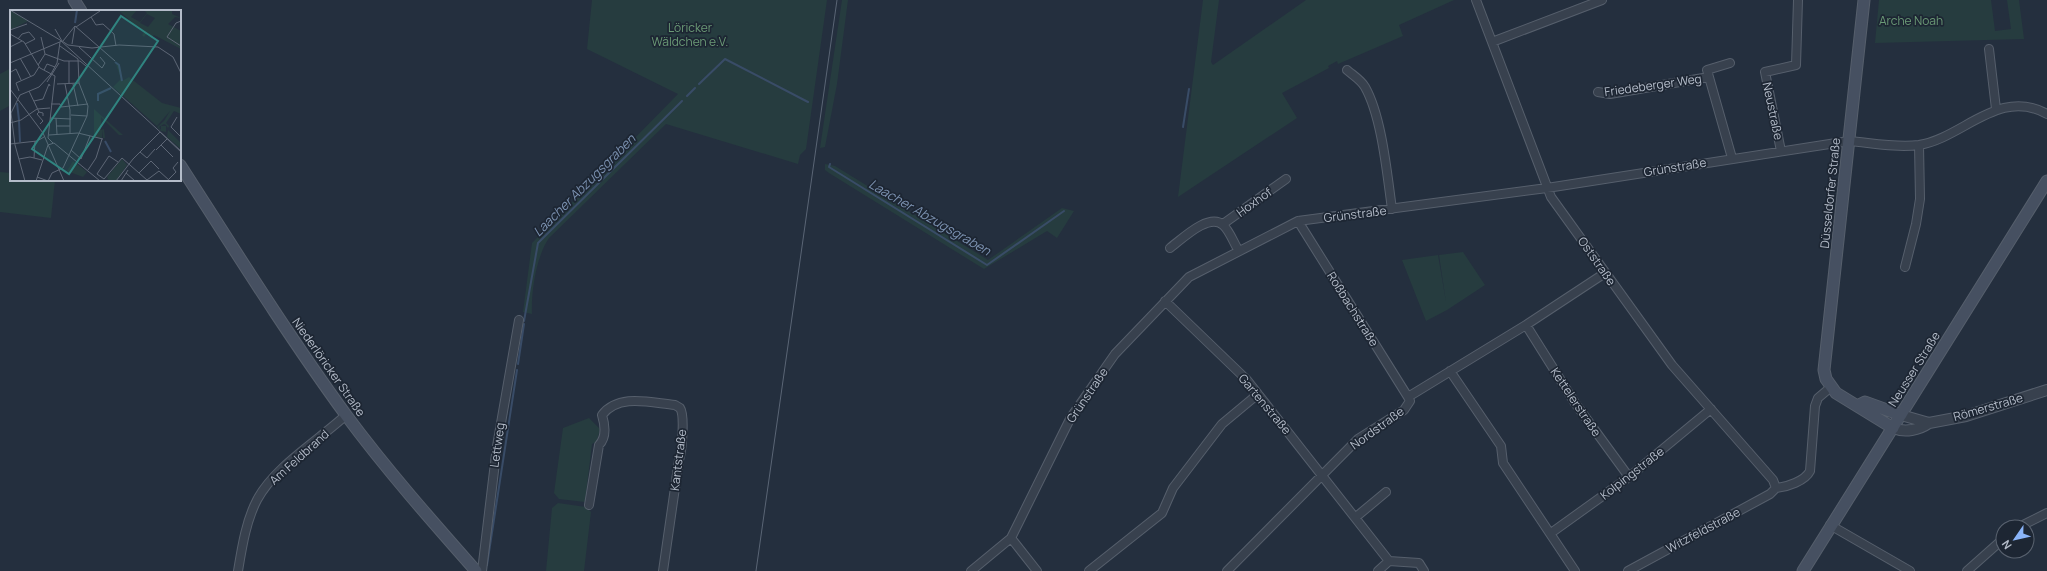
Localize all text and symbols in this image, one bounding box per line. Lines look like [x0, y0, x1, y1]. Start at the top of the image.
inset map [10, 10, 181, 181]
park label: Arche Noah [1879, 12, 1943, 29]
park label: Löricker Wäldchen e.V. [652, 19, 728, 50]
street label: Friedeberger Weg [1603, 70, 1703, 100]
street label: Neustraße [1759, 81, 1787, 141]
water label: Laacher Abzugsgraben [529, 129, 640, 240]
street label: Düsseldorfer Straße [1816, 137, 1844, 249]
street label: Grünstraße [1643, 154, 1707, 180]
water label: Laacher Abzugsgraben [866, 175, 995, 260]
street label: Hoxhof [1233, 183, 1276, 221]
street label: Grünstraße [1323, 202, 1387, 226]
street label: Oststraße [1574, 233, 1620, 289]
street label: Roßbachstraße [1323, 268, 1383, 350]
street label: Niederlöricker Straße [289, 314, 369, 420]
street label: Neusser Straße [1884, 328, 1944, 410]
street label: Grünstraße [1062, 364, 1112, 426]
street label: Kettelerstraße [1547, 364, 1605, 440]
street label: Gartenstraße [1235, 370, 1295, 438]
street label: Römerstraße [1951, 389, 2025, 425]
street label: Nordstraße [1347, 403, 1407, 453]
street label: Lettweg [485, 421, 509, 469]
street label: Am Feldbrand [265, 426, 333, 488]
street label: Kantstraße [666, 428, 690, 492]
street label: Kolpingstraße [1597, 443, 1667, 503]
street label: Witzfeldstraße [1663, 503, 1743, 557]
north arrow [1995, 519, 2035, 559]
text: N [1998, 537, 2015, 552]

